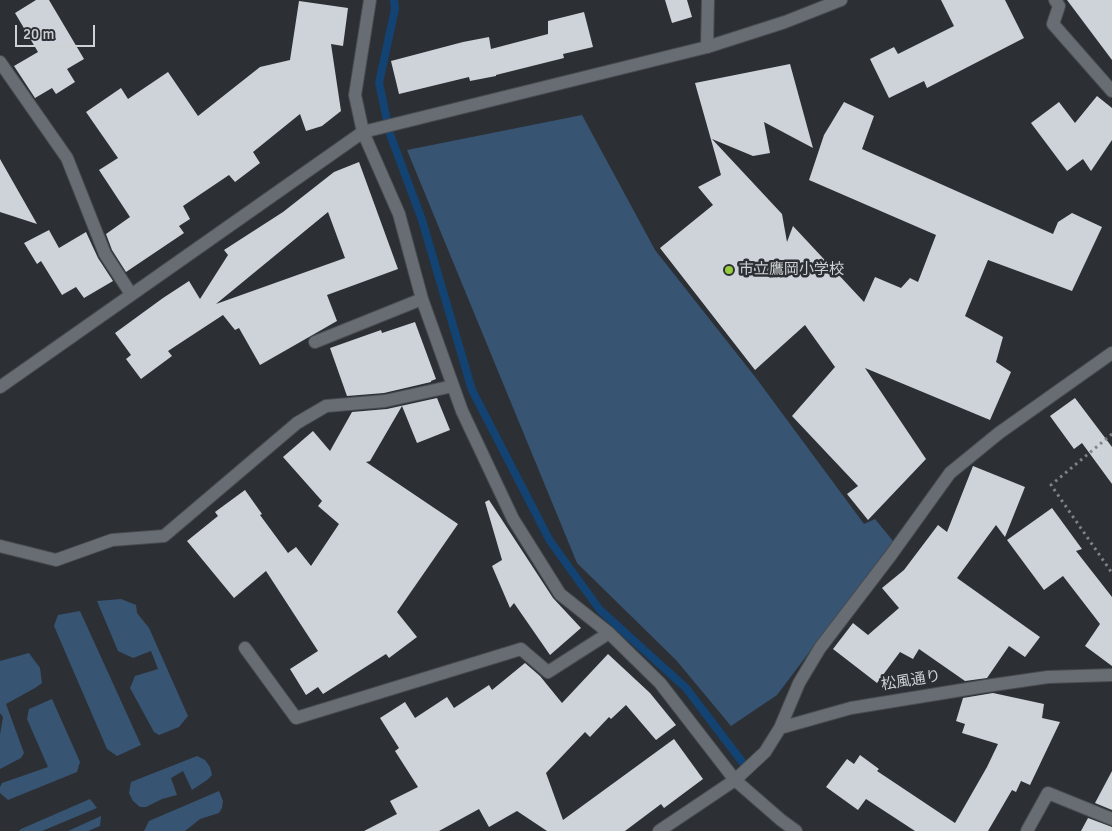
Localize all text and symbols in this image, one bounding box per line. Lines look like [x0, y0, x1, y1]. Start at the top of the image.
scale bar [18, 15, 98, 47]
text: 20 m [23, 25, 54, 43]
place label: 市立鷹岡小学校 [739, 261, 844, 279]
marker: 市立鷹岡小学校 [723, 264, 735, 276]
street label: 松風通り [880, 667, 942, 695]

